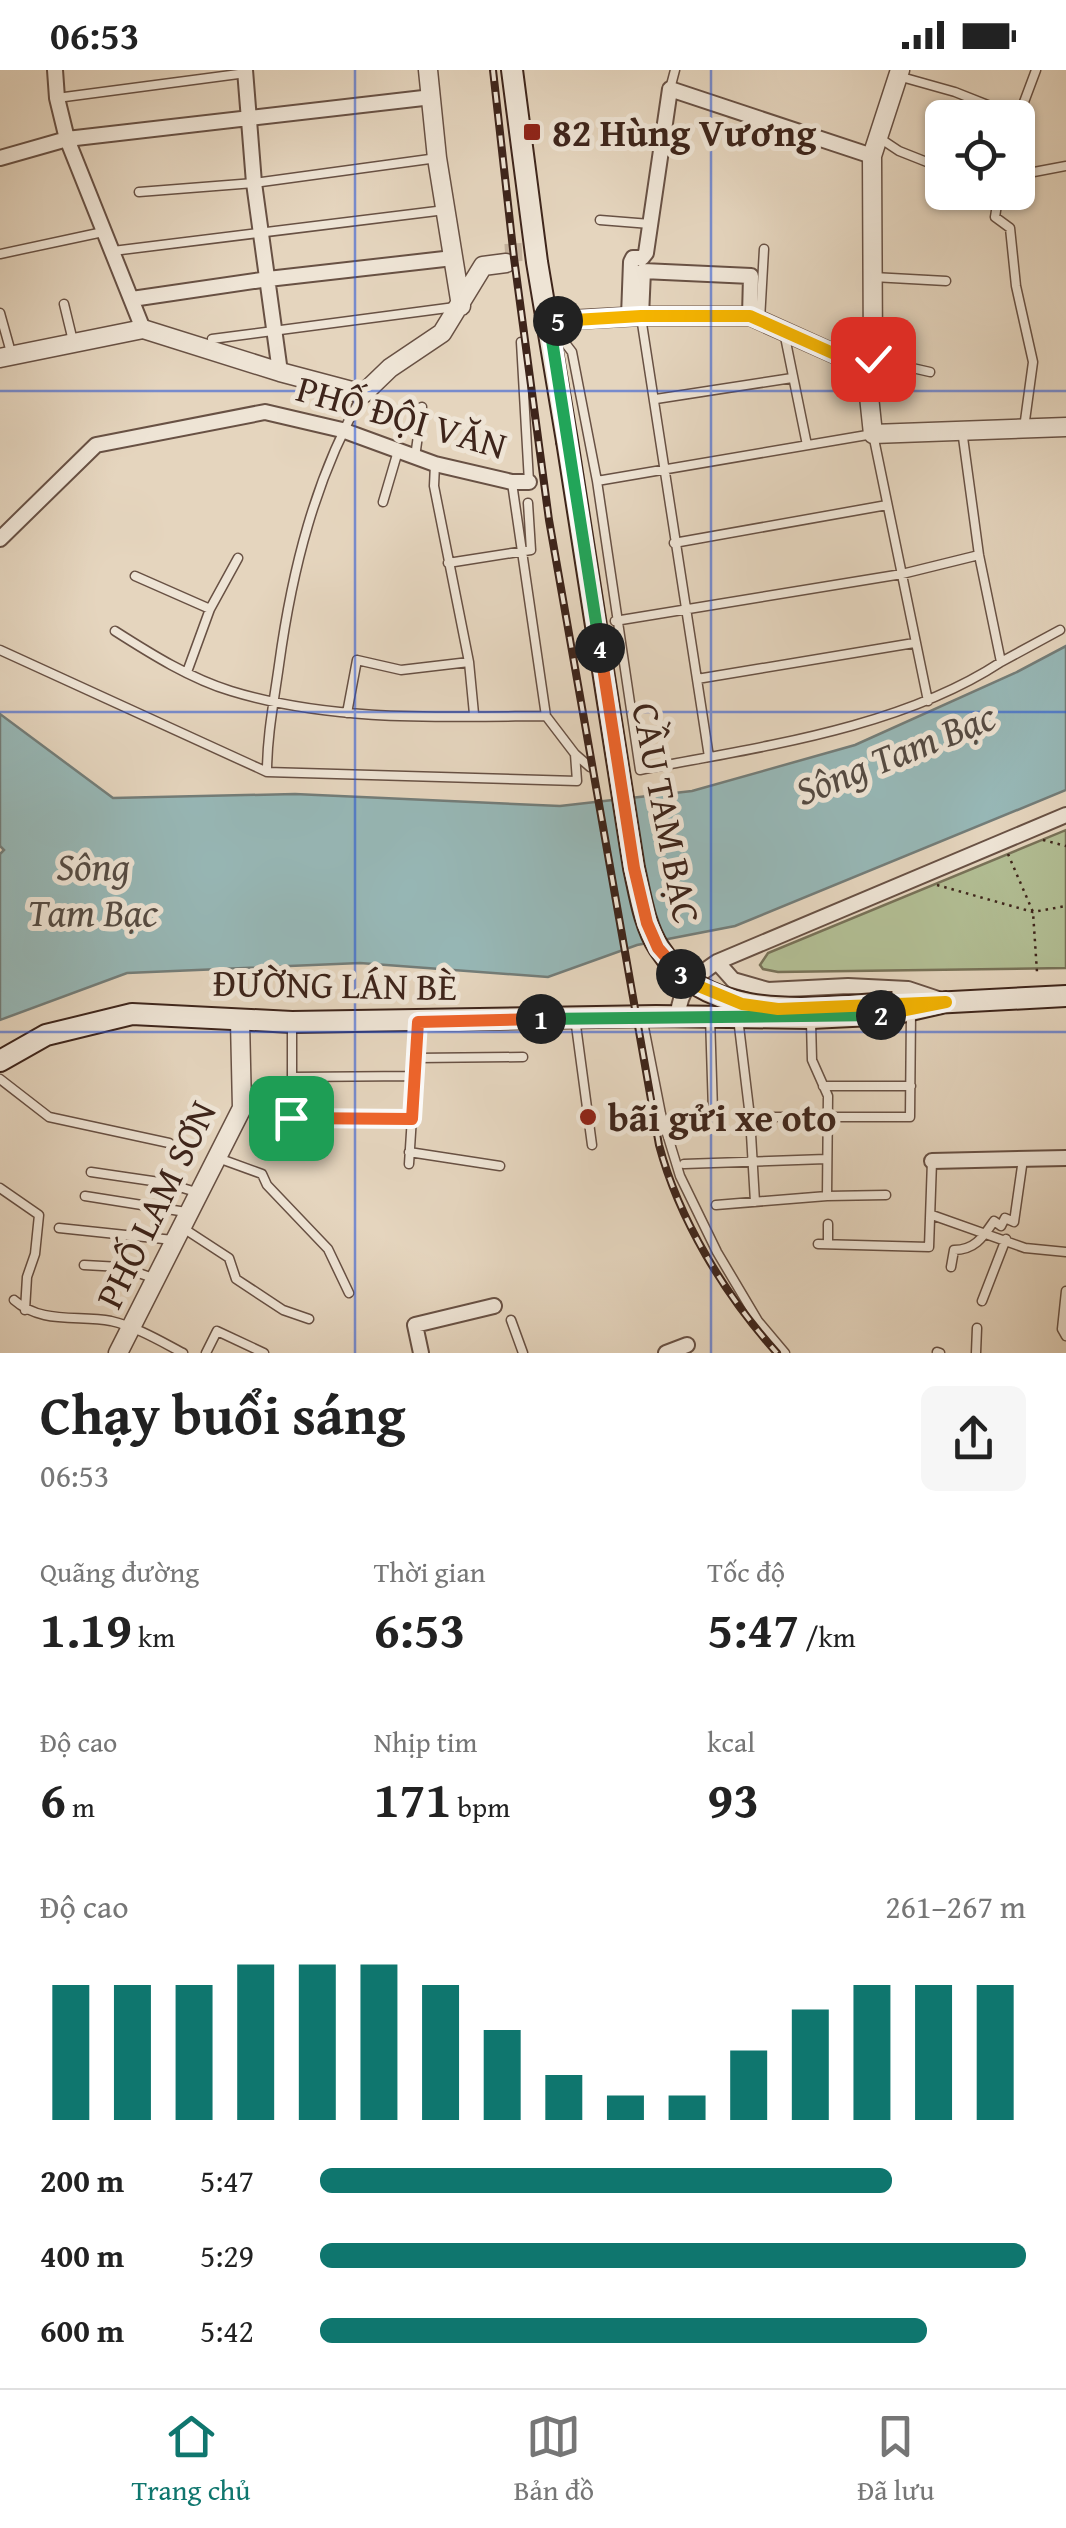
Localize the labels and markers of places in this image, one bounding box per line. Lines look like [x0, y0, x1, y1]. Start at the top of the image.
place label: 82 Hùng Vương [552, 104, 817, 160]
marker: 82 Hùng Vương [521, 121, 543, 143]
pin: 5 [533, 296, 583, 346]
pin [831, 317, 916, 402]
pin: 4 [575, 623, 625, 673]
pin: 3 [656, 949, 706, 999]
pin: 2 [856, 990, 906, 1040]
pin: 1 [516, 994, 566, 1044]
pin [249, 1076, 334, 1161]
place label: bãi gửi xe oto [608, 1089, 836, 1145]
marker: bãi gửi xe oto [577, 1106, 599, 1128]

